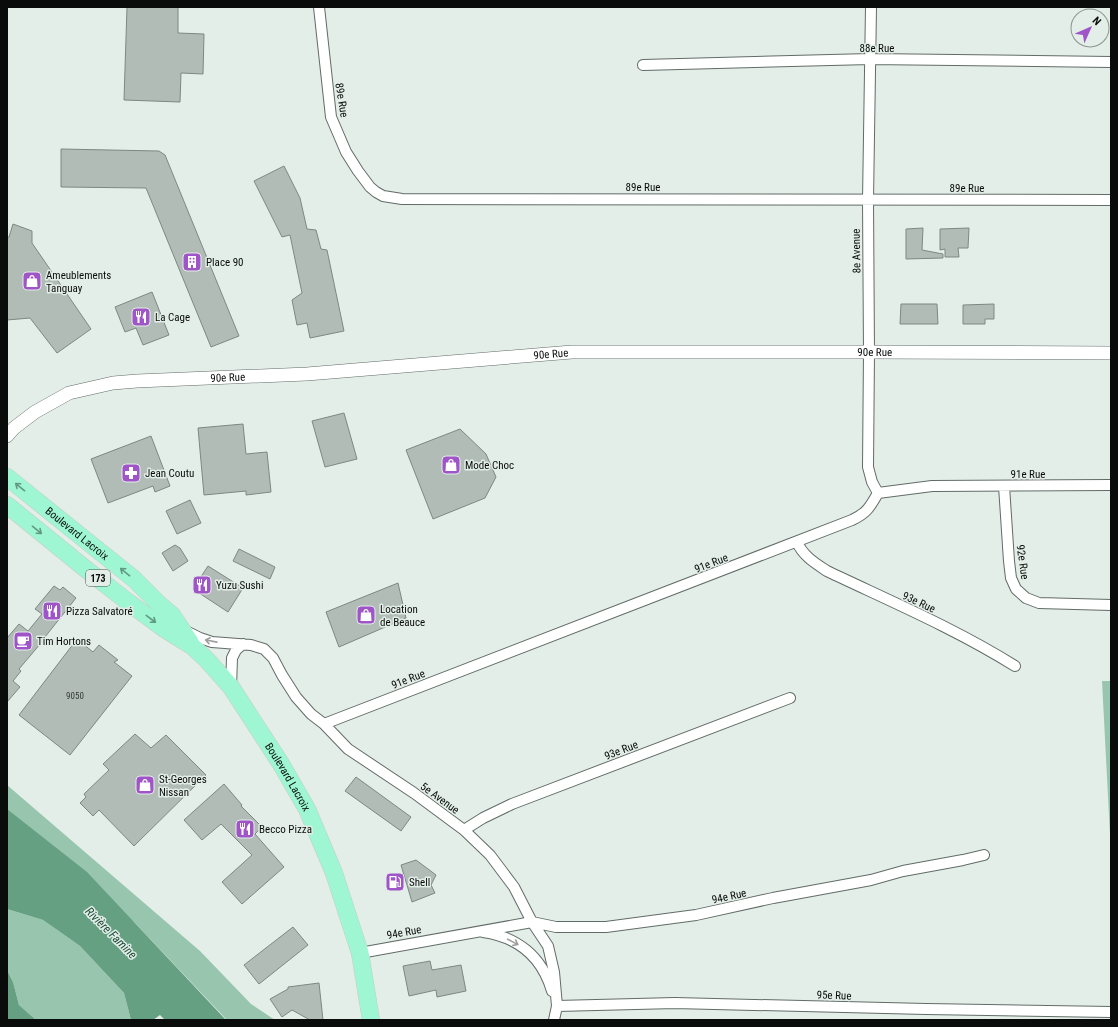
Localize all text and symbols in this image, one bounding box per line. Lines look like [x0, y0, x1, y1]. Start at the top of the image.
north arrow [1070, 8, 1110, 48]
text: N [1090, 14, 1104, 28]
street label: 88e Rue [860, 42, 894, 55]
street label: 89e Rue [332, 82, 351, 118]
street label: 89e Rue [626, 181, 660, 194]
street label: 89e Rue [950, 182, 984, 195]
street label: 8e Avenue [850, 228, 863, 273]
building icon: Place 90 [181, 251, 203, 273]
place label: Place 90 [206, 256, 244, 269]
place label: Ameublements Tanguay [46, 269, 111, 295]
shop icon: Ameublements Tanguay [21, 270, 43, 292]
restaurant icon: La Cage [130, 306, 152, 328]
place label: La Cage [155, 311, 190, 324]
street label: 90e Rue [533, 346, 569, 362]
street label: 90e Rue [857, 346, 892, 359]
street label: 90e Rue [210, 371, 245, 385]
shop icon: Mode Choc [440, 454, 462, 476]
place label: Mode Choc [465, 459, 514, 472]
pharmacy icon: Jean Coutu [120, 462, 142, 484]
place label: Jean Coutu [145, 467, 194, 480]
street label: 91e Rue [1011, 468, 1045, 481]
one-way arrow [14, 482, 25, 491]
street label: Boulevard Lacroix [43, 504, 111, 563]
one-way arrow [32, 525, 43, 534]
street label: 92e Rue [1014, 544, 1031, 580]
street label: 91e Rue [693, 551, 730, 576]
one-way arrow [119, 567, 130, 576]
road number: 173 [86, 570, 110, 586]
restaurant icon: Yuzu Sushi [191, 574, 213, 596]
place label: Yuzu Sushi [216, 579, 263, 592]
street label: 93e Rue [900, 589, 937, 616]
restaurant icon: Pizza Salvatoré [41, 600, 63, 622]
place label: Location de Beauce [380, 603, 425, 629]
shop icon: Location de Beauce [355, 604, 377, 626]
place label: Pizza Salvatoré [66, 605, 133, 618]
one-way arrow [145, 614, 156, 623]
cafe icon: Tim Hortons [12, 630, 34, 652]
place label: Tim Hortons [37, 635, 91, 648]
one-way arrow [205, 637, 218, 645]
street label: 91e Rue [390, 667, 427, 692]
house number: 9050 [66, 691, 84, 701]
street label: 93e Rue [603, 738, 640, 763]
street label: Boulevard Lacroix [262, 741, 313, 814]
place label: St-Georges Nissan [159, 773, 207, 799]
shop icon: St-Georges Nissan [134, 774, 156, 796]
street label: 5e Avenue [418, 780, 462, 817]
restaurant icon: Becco Pizza [234, 818, 256, 840]
place label: Becco Pizza [259, 823, 312, 836]
fuel station icon: Shell [384, 871, 406, 893]
place label: Shell [409, 876, 430, 889]
street label: 94e Rue [711, 887, 748, 906]
water label: Rivière Famine [82, 904, 140, 962]
street label: 94e Rue [386, 923, 422, 942]
one-way arrow [507, 938, 519, 946]
street label: 95e Rue [816, 988, 852, 1003]

